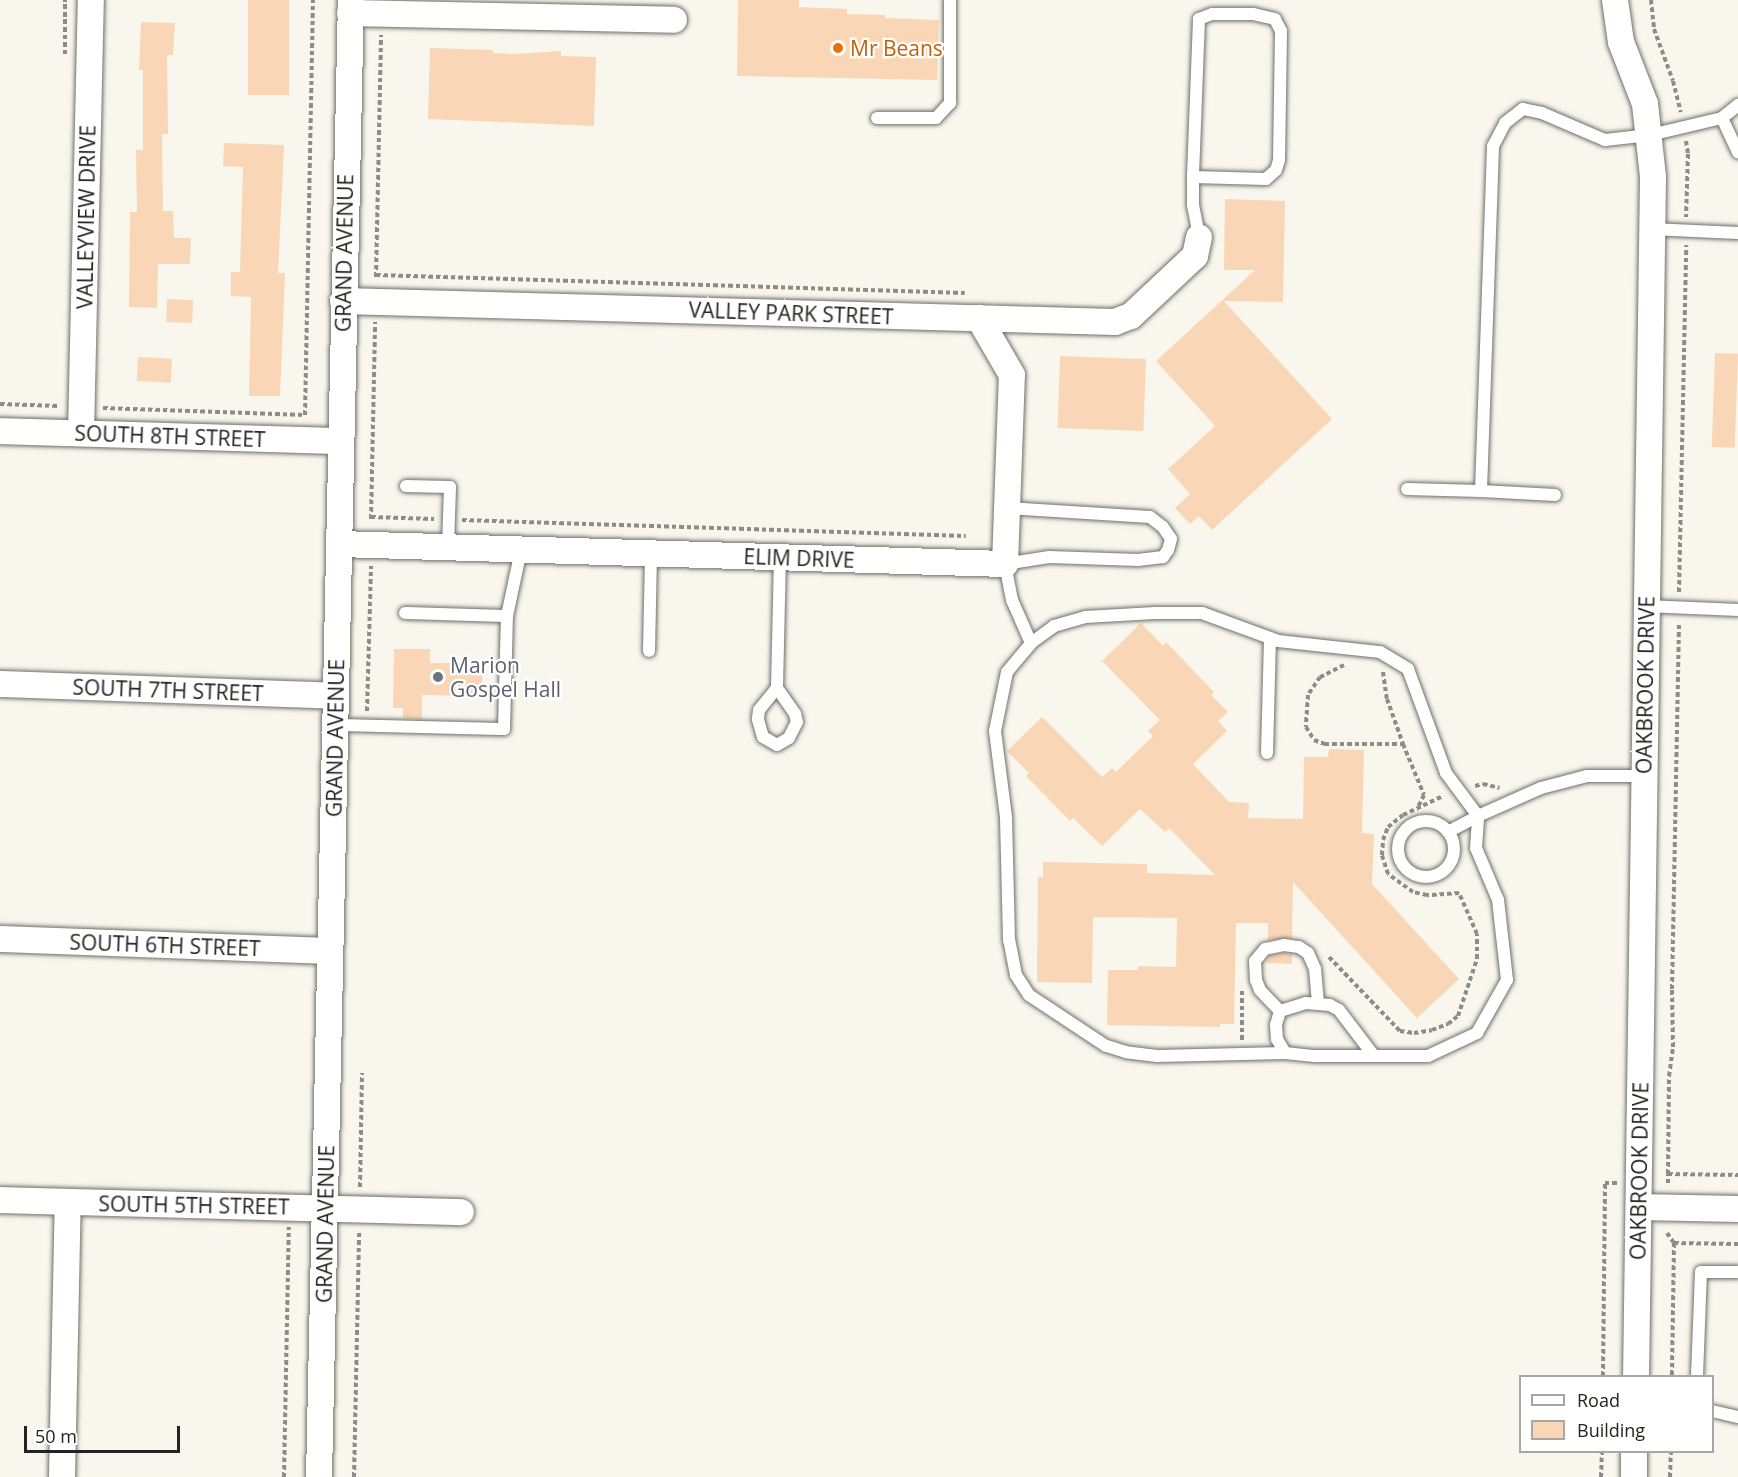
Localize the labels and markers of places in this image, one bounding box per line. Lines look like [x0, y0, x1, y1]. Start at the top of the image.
place label: Mr Beans [850, 35, 943, 61]
marker: Mr Beans [831, 41, 845, 55]
place label: Marion Gospel Hall [450, 652, 561, 702]
marker: Marion Gospel Hall [431, 670, 445, 684]

